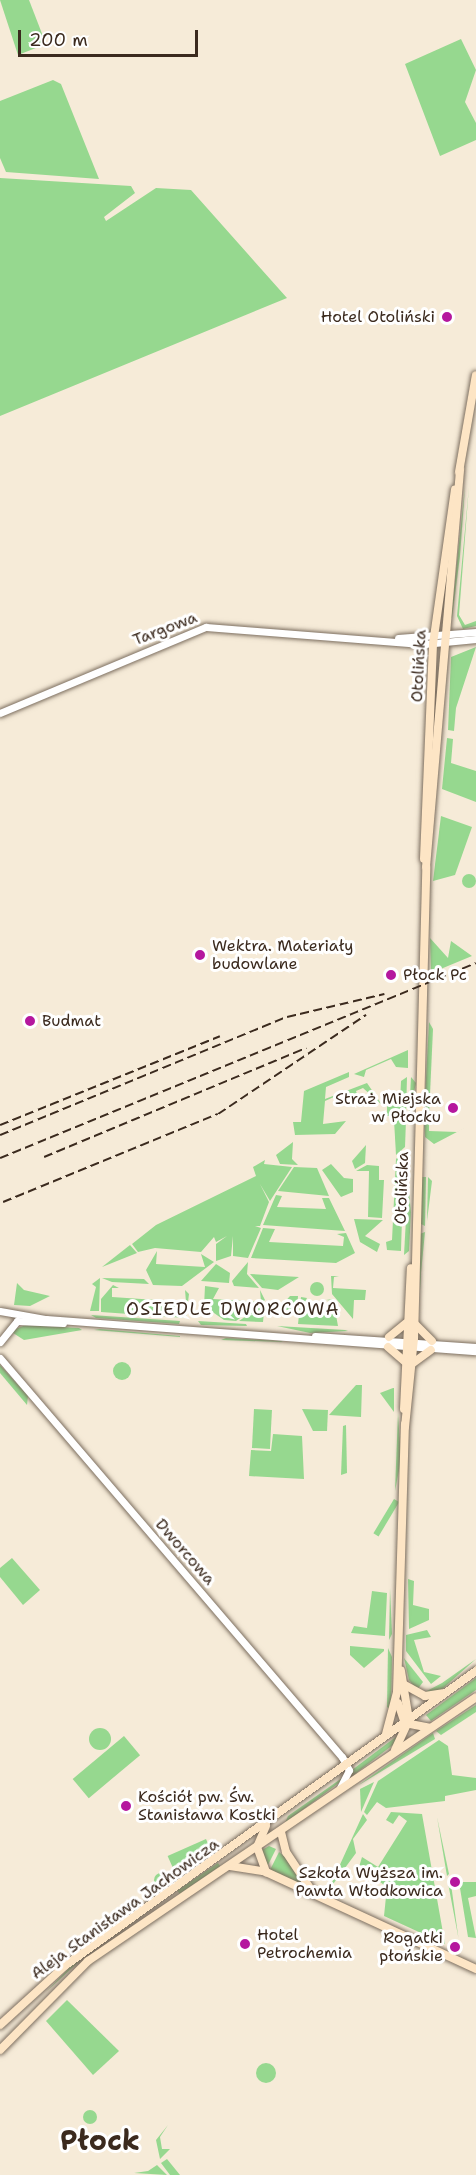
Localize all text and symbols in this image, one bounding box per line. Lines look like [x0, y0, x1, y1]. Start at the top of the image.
scale bar [21, 18, 201, 56]
text: 200 m [29, 28, 88, 52]
place label: Hotel Otoliński [321, 307, 435, 327]
marker: Hotel Otoliński [440, 310, 454, 324]
street label: Targowa [130, 608, 200, 650]
street label: Otolińska [408, 629, 430, 703]
place label: Wektra. Materiały budowlane [212, 936, 354, 974]
marker: Wektra. Materiały budowlane [193, 948, 207, 962]
place label: Płock Pc [403, 965, 467, 985]
marker: Płock Pc [384, 968, 398, 982]
place label: Budmat [42, 1011, 101, 1031]
marker: Budmat [23, 1014, 37, 1028]
place label: Straż Miejska w Płocku [335, 1089, 441, 1127]
marker: Straż Miejska w Płocku [446, 1101, 460, 1115]
street label: Otolińska [391, 1151, 413, 1225]
district label: OSIEDLE DWORCOWA [126, 1298, 340, 1320]
street label: Dworcowa [151, 1515, 219, 1589]
place label: Kościół pw. Św. Stanisława Kostki [138, 1787, 276, 1825]
marker: Kościół pw. Św. Stanisława Kostki [119, 1799, 133, 1813]
street label: Aleja Stanisława Jachowicza [27, 1834, 223, 1984]
place label: Szkoła Wyższa im. Pawła Włodkowica [295, 1863, 443, 1901]
marker: Szkoła Wyższa im. Pawła Włodkowica [448, 1875, 462, 1889]
place label: Hotel Petrochemia [257, 1925, 352, 1963]
place label: Rogatki płońskie [379, 1928, 443, 1966]
marker: Hotel Petrochemia [238, 1937, 252, 1951]
marker: Rogatki płońskie [448, 1940, 462, 1954]
district label: Płock [60, 2123, 140, 2157]

